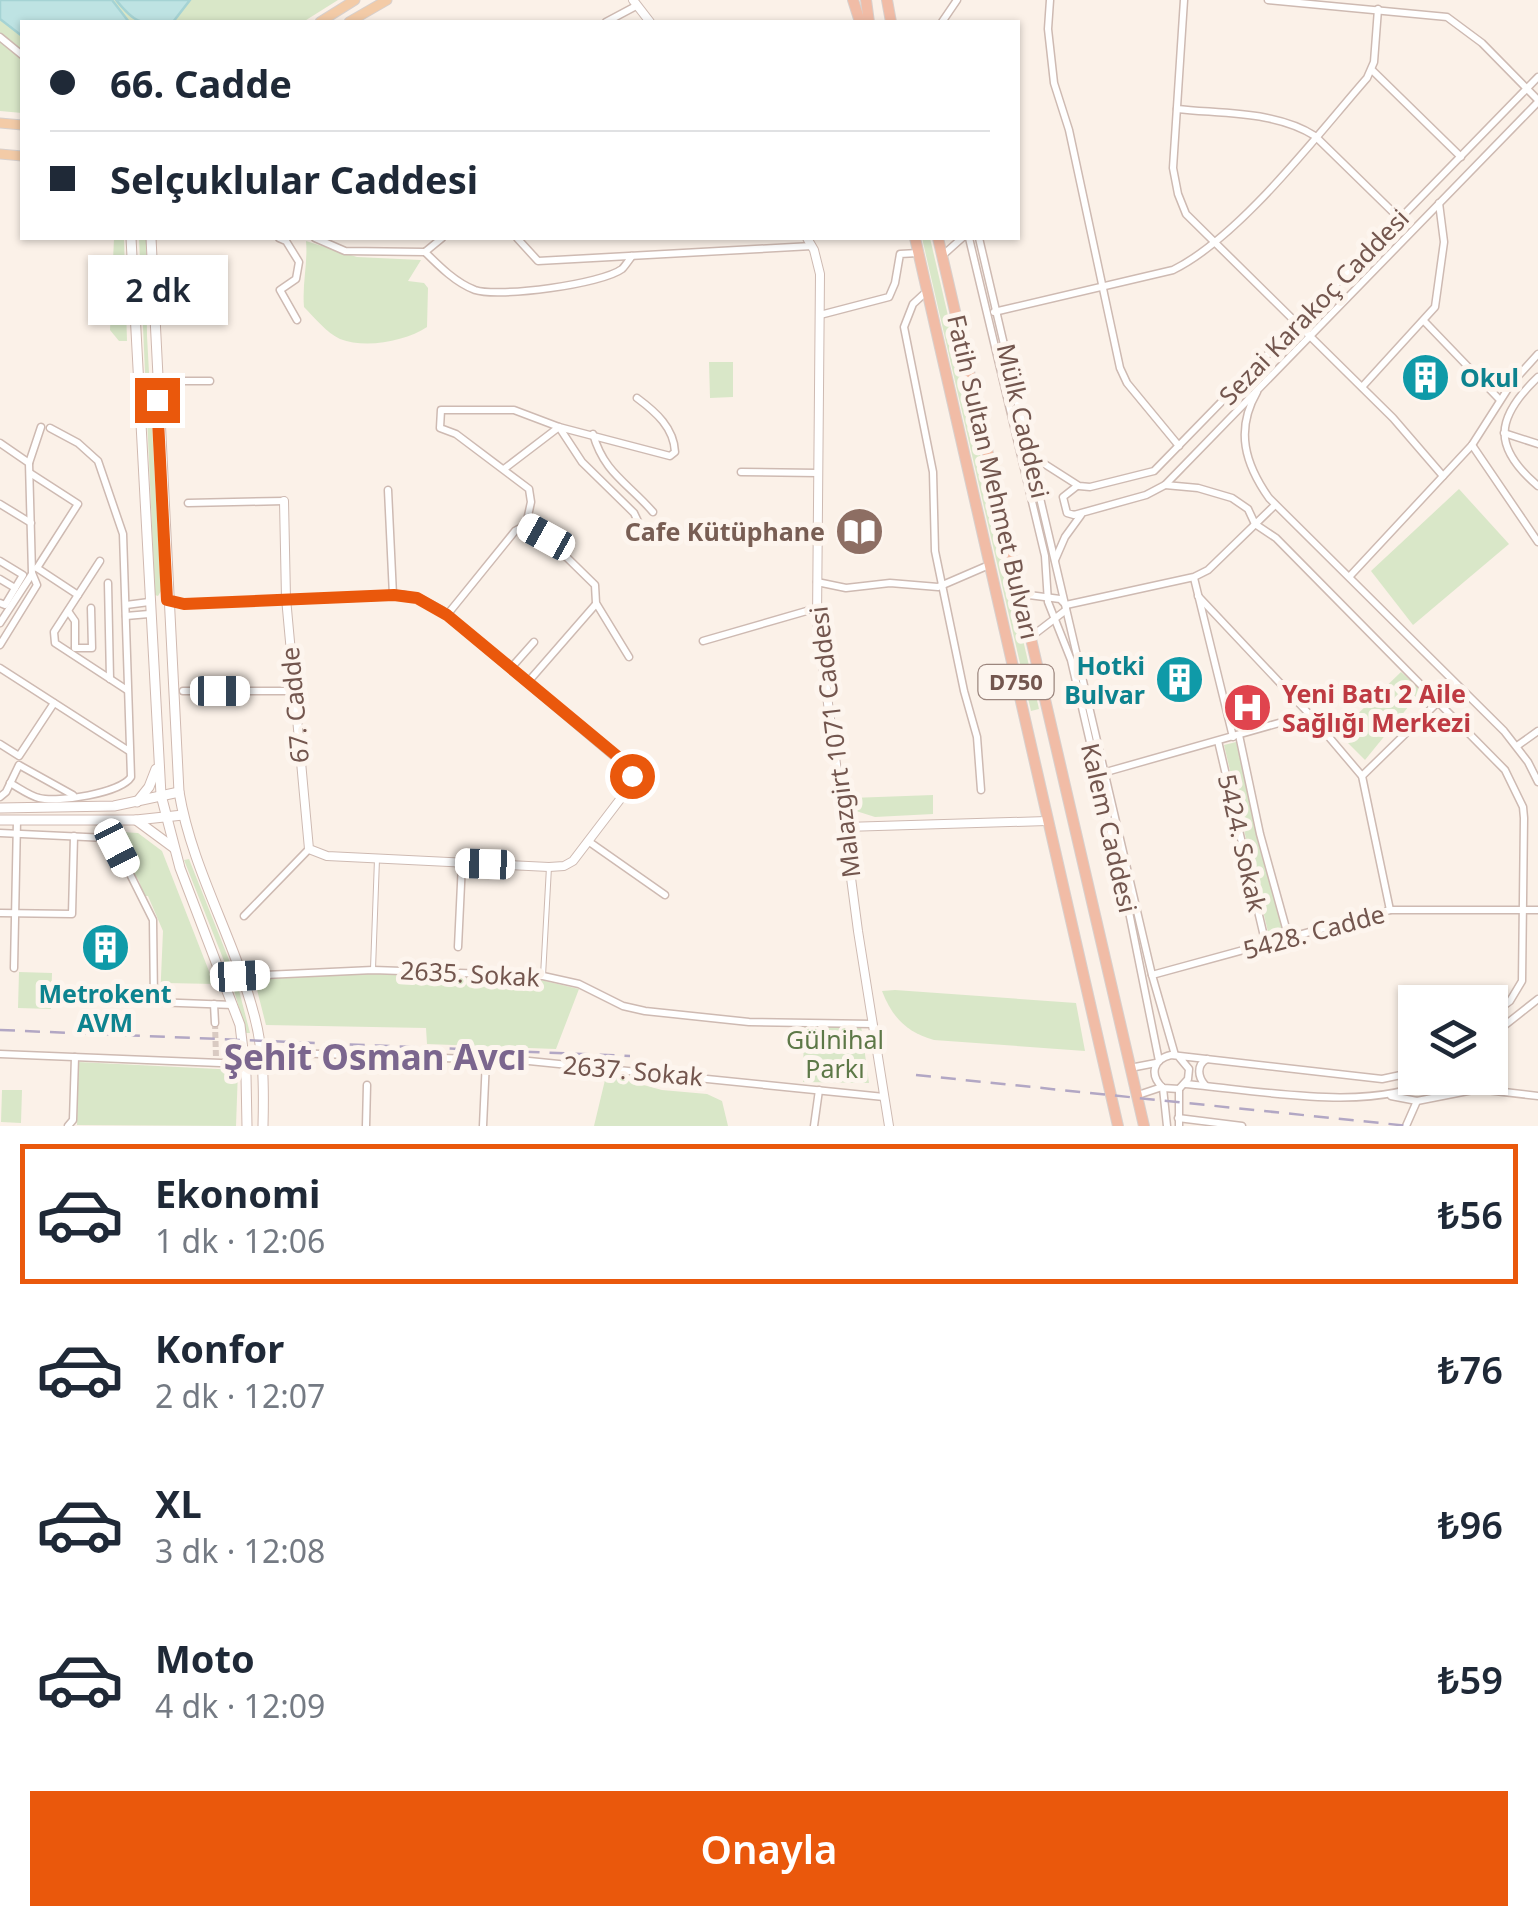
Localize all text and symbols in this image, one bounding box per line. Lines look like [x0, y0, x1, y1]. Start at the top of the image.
text: 66. Cadde [110, 57, 292, 109]
text: Selçuklular Caddesi [110, 153, 478, 205]
street label: Sezai Karakoç Caddesi [1211, 201, 1416, 412]
callout: 2 dk [87, 255, 227, 325]
text: 2 dk [125, 268, 191, 311]
street label: Fatih Sultan Mehmet Bulvarı [940, 311, 1048, 642]
street label: Mülk Caddesi [990, 340, 1058, 501]
building icon: Okul [1399, 352, 1451, 404]
place label: Okul [1460, 360, 1519, 394]
route end [135, 378, 180, 423]
library icon: Cafe Kütüphane [834, 506, 886, 558]
car [512, 509, 580, 565]
place label: Cafe Kütüphane [625, 514, 825, 548]
street label: Malazgirt 1071 Caddesi [800, 604, 868, 880]
street label: 67. Cadde [272, 646, 316, 765]
place label: Hotki Bulvar [1064, 648, 1145, 711]
building icon: Hotki Bulvar [1154, 654, 1206, 706]
road number: D750 [978, 665, 1054, 699]
car [190, 676, 250, 706]
place label: Yeni Batı 2 Aile Sağlığı Merkezi [1282, 676, 1471, 739]
hospital icon: Yeni Batı 2 Aile Sağlığı Merkezi [1221, 682, 1273, 734]
street label: Kalem Caddesi [1074, 740, 1146, 916]
route start [610, 754, 655, 799]
street label: 5424. Sokak [1211, 771, 1275, 915]
car [90, 814, 144, 882]
car [454, 848, 516, 880]
street label: 5428. Cadde [1239, 896, 1388, 966]
building icon: Metrokent AVM [79, 922, 131, 974]
street label: 2635. Sokak [399, 952, 541, 994]
car [209, 959, 271, 993]
place label: Metrokent AVM [38, 976, 172, 1039]
map controls [1398, 985, 1508, 1095]
button: layers [1398, 985, 1508, 1095]
park label: Gülnihal Parkı [786, 1022, 884, 1085]
district label: Şehit Osman Avcı [224, 1033, 526, 1080]
street label: 2637. Sokak [562, 1047, 705, 1093]
text: Ekonomi [155, 1167, 320, 1219]
icon: car [35, 1169, 125, 1259]
text: ₺56 [1438, 1188, 1503, 1240]
text: 1 dk · 12:06 [155, 1219, 325, 1262]
text: Konfor [155, 1322, 284, 1374]
icon: car [35, 1324, 125, 1414]
text: ₺76 [1438, 1343, 1503, 1395]
text: 2 dk · 12:07 [155, 1374, 325, 1417]
text: XL [155, 1477, 202, 1529]
icon: car [35, 1479, 125, 1569]
text: ₺96 [1438, 1498, 1503, 1550]
text: 3 dk · 12:08 [155, 1529, 325, 1572]
text: Moto [155, 1632, 255, 1684]
icon: car [35, 1634, 125, 1724]
text: ₺59 [1438, 1653, 1503, 1705]
text: 4 dk · 12:09 [155, 1684, 325, 1727]
button: Onayla [30, 1791, 1508, 1906]

